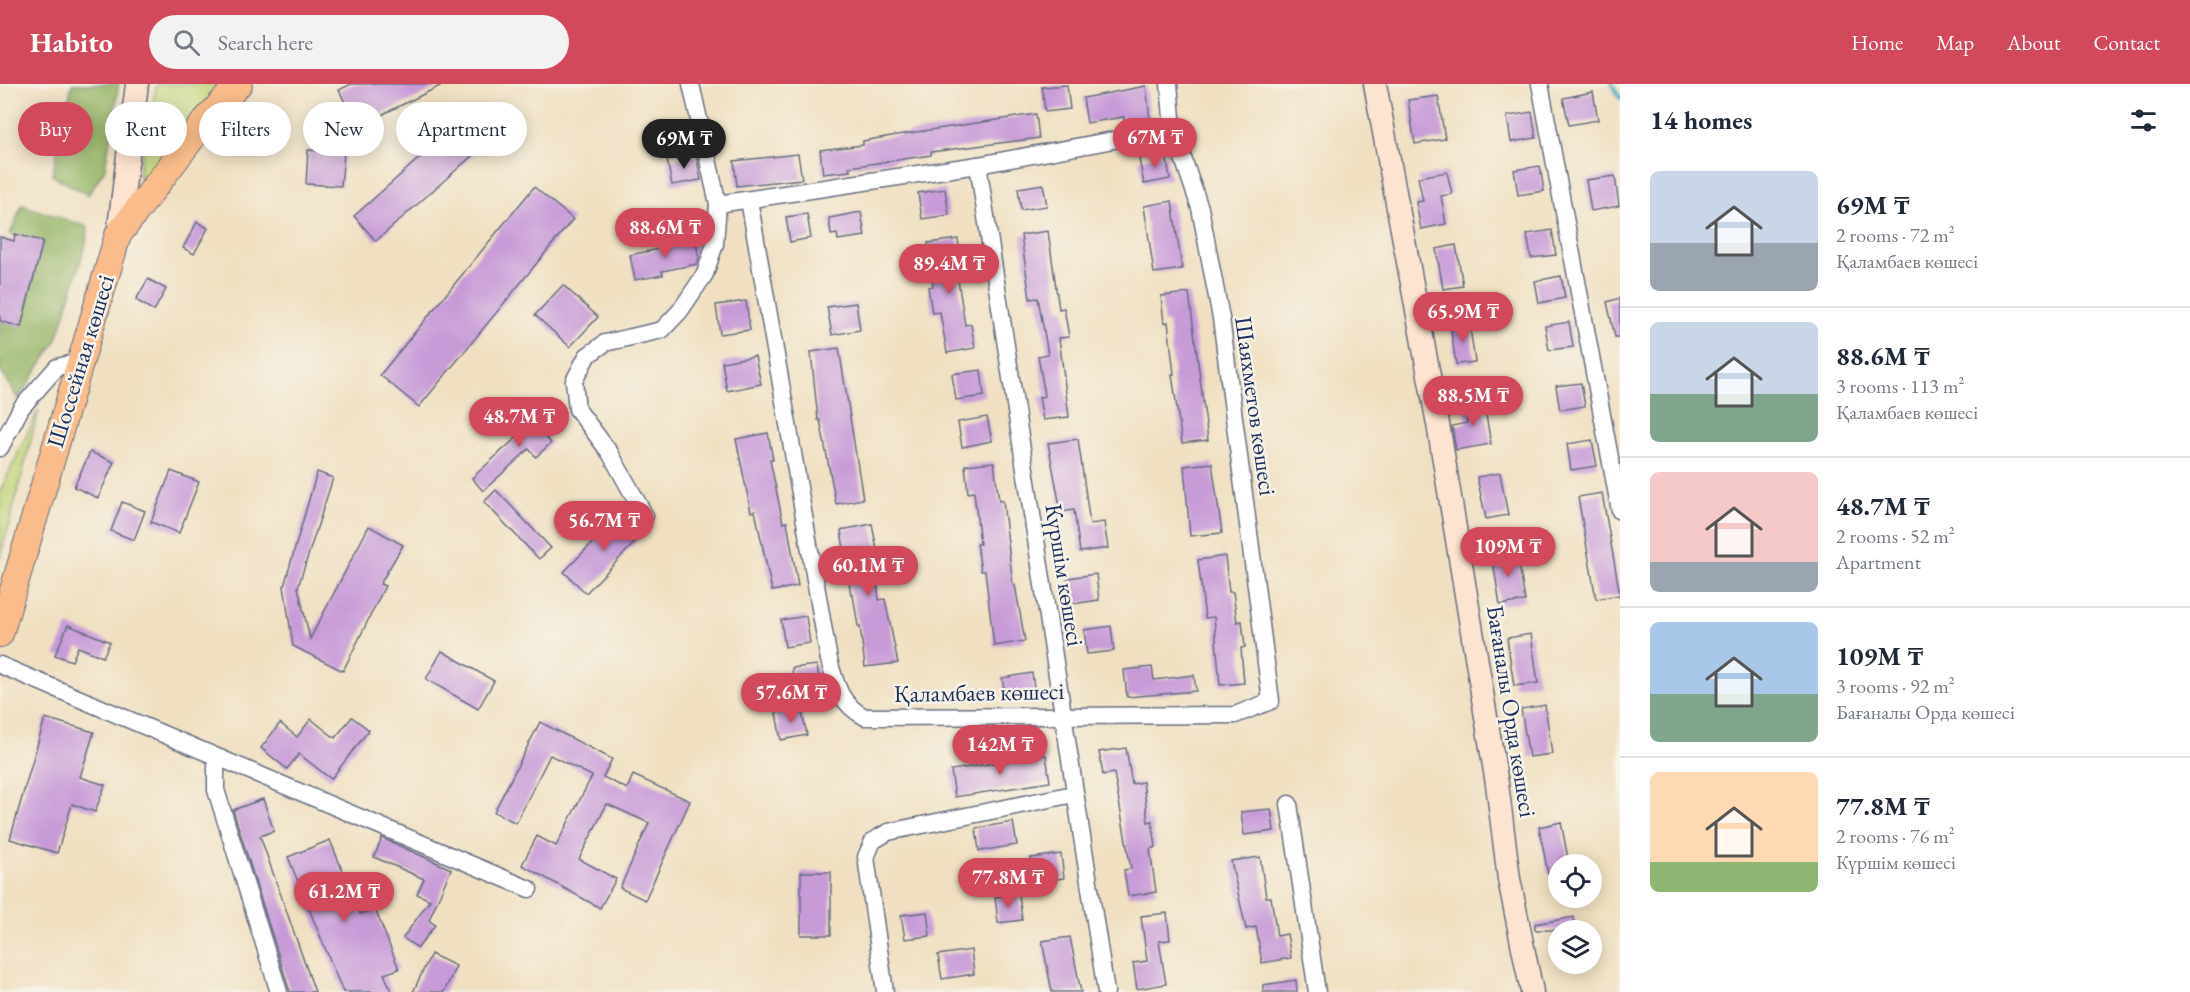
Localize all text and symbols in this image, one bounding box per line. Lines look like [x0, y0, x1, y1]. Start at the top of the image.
search box [149, 15, 569, 69]
text: Habito [30, 24, 113, 60]
icon: search [170, 26, 203, 59]
text: Search here [218, 28, 313, 57]
text: Home [1851, 29, 1903, 56]
text: Map [1936, 29, 1974, 56]
text: About [2007, 29, 2060, 56]
text: Contact [2093, 29, 2160, 56]
chip: Buy [18, 102, 93, 156]
chip: Rent [105, 102, 187, 156]
chip: Filters [199, 102, 291, 156]
chip: New [303, 102, 384, 156]
chip: Apartment [396, 102, 527, 156]
text: 14 homes [1650, 103, 1752, 137]
icon: filters [2127, 104, 2160, 137]
pin: 67M ₸ [1113, 118, 1197, 169]
pin: 69M ₸ [642, 119, 726, 170]
text: 67M ₸ [1127, 124, 1183, 150]
text: 69M ₸ [656, 125, 712, 151]
text: 69M ₸ [1836, 188, 1909, 222]
icon: home [1698, 195, 1770, 267]
pin: 88.6M ₸ [610, 208, 720, 259]
text: 88.6M ₸ [629, 214, 701, 240]
text: 2 rooms · 72 m² [1836, 222, 1955, 248]
pin: 89.4M ₸ [894, 244, 1004, 295]
text: Қаламбаев көшесі [1836, 248, 1978, 274]
text: 89.4M ₸ [913, 250, 985, 276]
street label: Шоссейная көшесі [39, 271, 121, 451]
pin: 65.9M ₸ [1408, 292, 1518, 343]
text: 65.9M ₸ [1427, 298, 1499, 324]
street label: Шаяхметов көшесі [1228, 314, 1284, 498]
text: 88.6M ₸ [1836, 339, 1930, 373]
icon: home [1698, 346, 1770, 418]
text: 3 rooms · 113 m² [1836, 373, 1964, 399]
pin: 88.5M ₸ [1418, 376, 1528, 427]
text: 88.5M ₸ [1437, 382, 1509, 408]
pin: 48.7M ₸ [464, 397, 574, 448]
text: Қаламбаев көшесі [1836, 399, 1978, 425]
text: 48.7M ₸ [483, 403, 555, 429]
text: 48.7M ₸ [1836, 489, 1930, 523]
icon: home [1698, 496, 1770, 568]
pin: 56.7M ₸ [549, 501, 659, 552]
street label: Күршім көшесі [1038, 501, 1092, 649]
text: 56.7M ₸ [568, 507, 640, 533]
text: 2 rooms · 52 m² [1836, 523, 1955, 549]
pin: 109M ₸ [1459, 527, 1557, 578]
text: 109M ₸ [1475, 533, 1541, 559]
pin: 60.1M ₸ [813, 546, 923, 597]
text: Apartment [1836, 549, 1921, 575]
text: 60.1M ₸ [832, 552, 904, 578]
street label: Бағаналы Орда көшесі [1480, 603, 1544, 819]
text: 109M ₸ [1836, 639, 1923, 673]
icon: home [1698, 646, 1770, 718]
pin: 57.6M ₸ [736, 673, 846, 724]
text: 3 rooms · 92 m² [1836, 673, 1955, 699]
street label: Қаламбаев көшесі [893, 675, 1065, 709]
text: 57.6M ₸ [755, 679, 827, 705]
text: Бағаналы Орда көшесі [1836, 699, 2015, 725]
pin: 142M ₸ [951, 725, 1049, 776]
text: 142M ₸ [967, 731, 1033, 757]
text: 77.8M ₸ [1836, 789, 1930, 823]
icon: home [1698, 796, 1770, 868]
text: 2 rooms · 76 m² [1836, 823, 1955, 849]
text: Күршім көшесі [1836, 849, 1956, 875]
map controls [1548, 854, 1602, 974]
button: locate [1548, 854, 1602, 908]
pin: 77.8M ₸ [953, 858, 1063, 909]
text: 77.8M ₸ [972, 864, 1044, 890]
pin: 61.2M ₸ [289, 872, 399, 923]
text: 61.2M ₸ [308, 878, 380, 904]
button: layers [1548, 920, 1602, 974]

